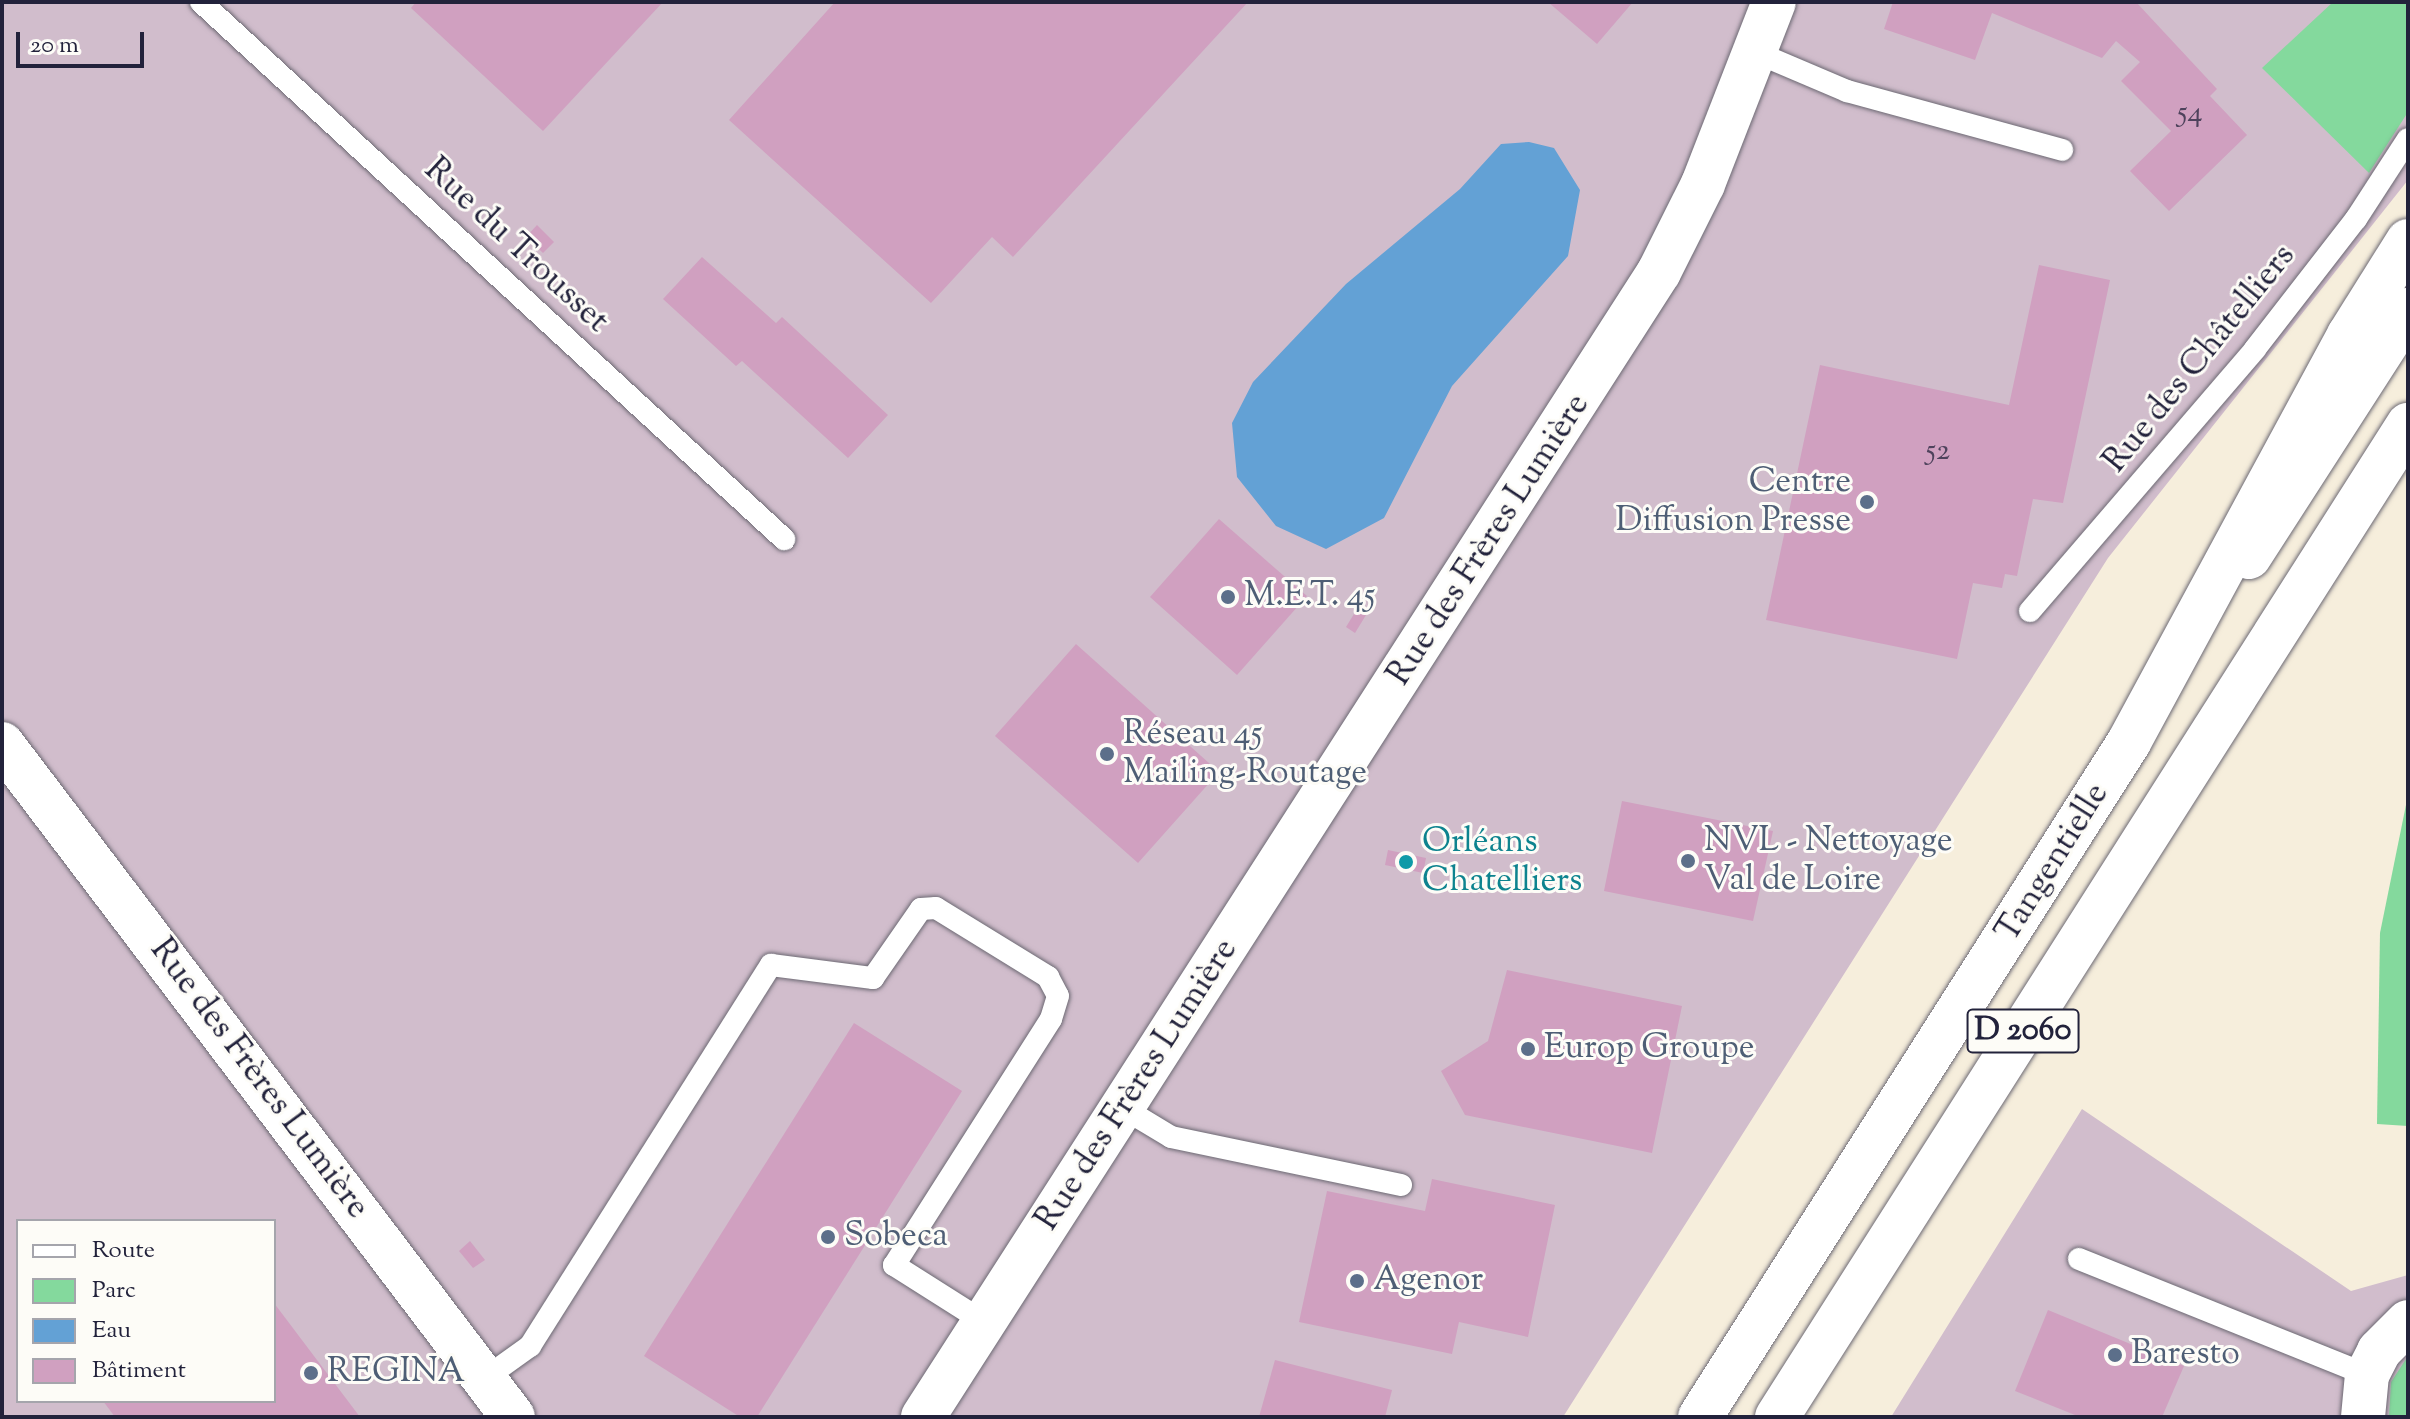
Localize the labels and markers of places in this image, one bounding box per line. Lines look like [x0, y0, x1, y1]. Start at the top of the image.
place label: Centre Diffusion Presse [1616, 462, 1851, 542]
marker: Centre Diffusion Presse [1858, 493, 1876, 511]
place label: M.E.T. 45 [1244, 577, 1375, 617]
marker: M.E.T. 45 [1219, 588, 1237, 606]
place label: Réseau 45 Mailing-Routage [1123, 714, 1367, 794]
marker: Réseau 45 Mailing-Routage [1098, 745, 1116, 763]
place label: NVL - Nettoyage Val de Loire [1704, 821, 1953, 900]
place label: Orléans Chatelliers [1422, 822, 1582, 902]
marker: NVL - Nettoyage Val de Loire [1679, 852, 1697, 870]
marker: Orléans Chatelliers [1397, 853, 1415, 871]
place label: Europ Groupe [1544, 1029, 1755, 1069]
marker: Europ Groupe [1519, 1040, 1537, 1058]
place label: Sobeca [844, 1217, 948, 1257]
marker: Sobeca [819, 1228, 837, 1246]
place label: Agenor [1373, 1261, 1483, 1301]
marker: Agenor [1348, 1272, 1366, 1290]
place label: Baresto [2131, 1335, 2240, 1375]
marker: Baresto [2106, 1346, 2124, 1364]
place label: REGINA [327, 1353, 465, 1393]
marker: REGINA [302, 1364, 320, 1382]

